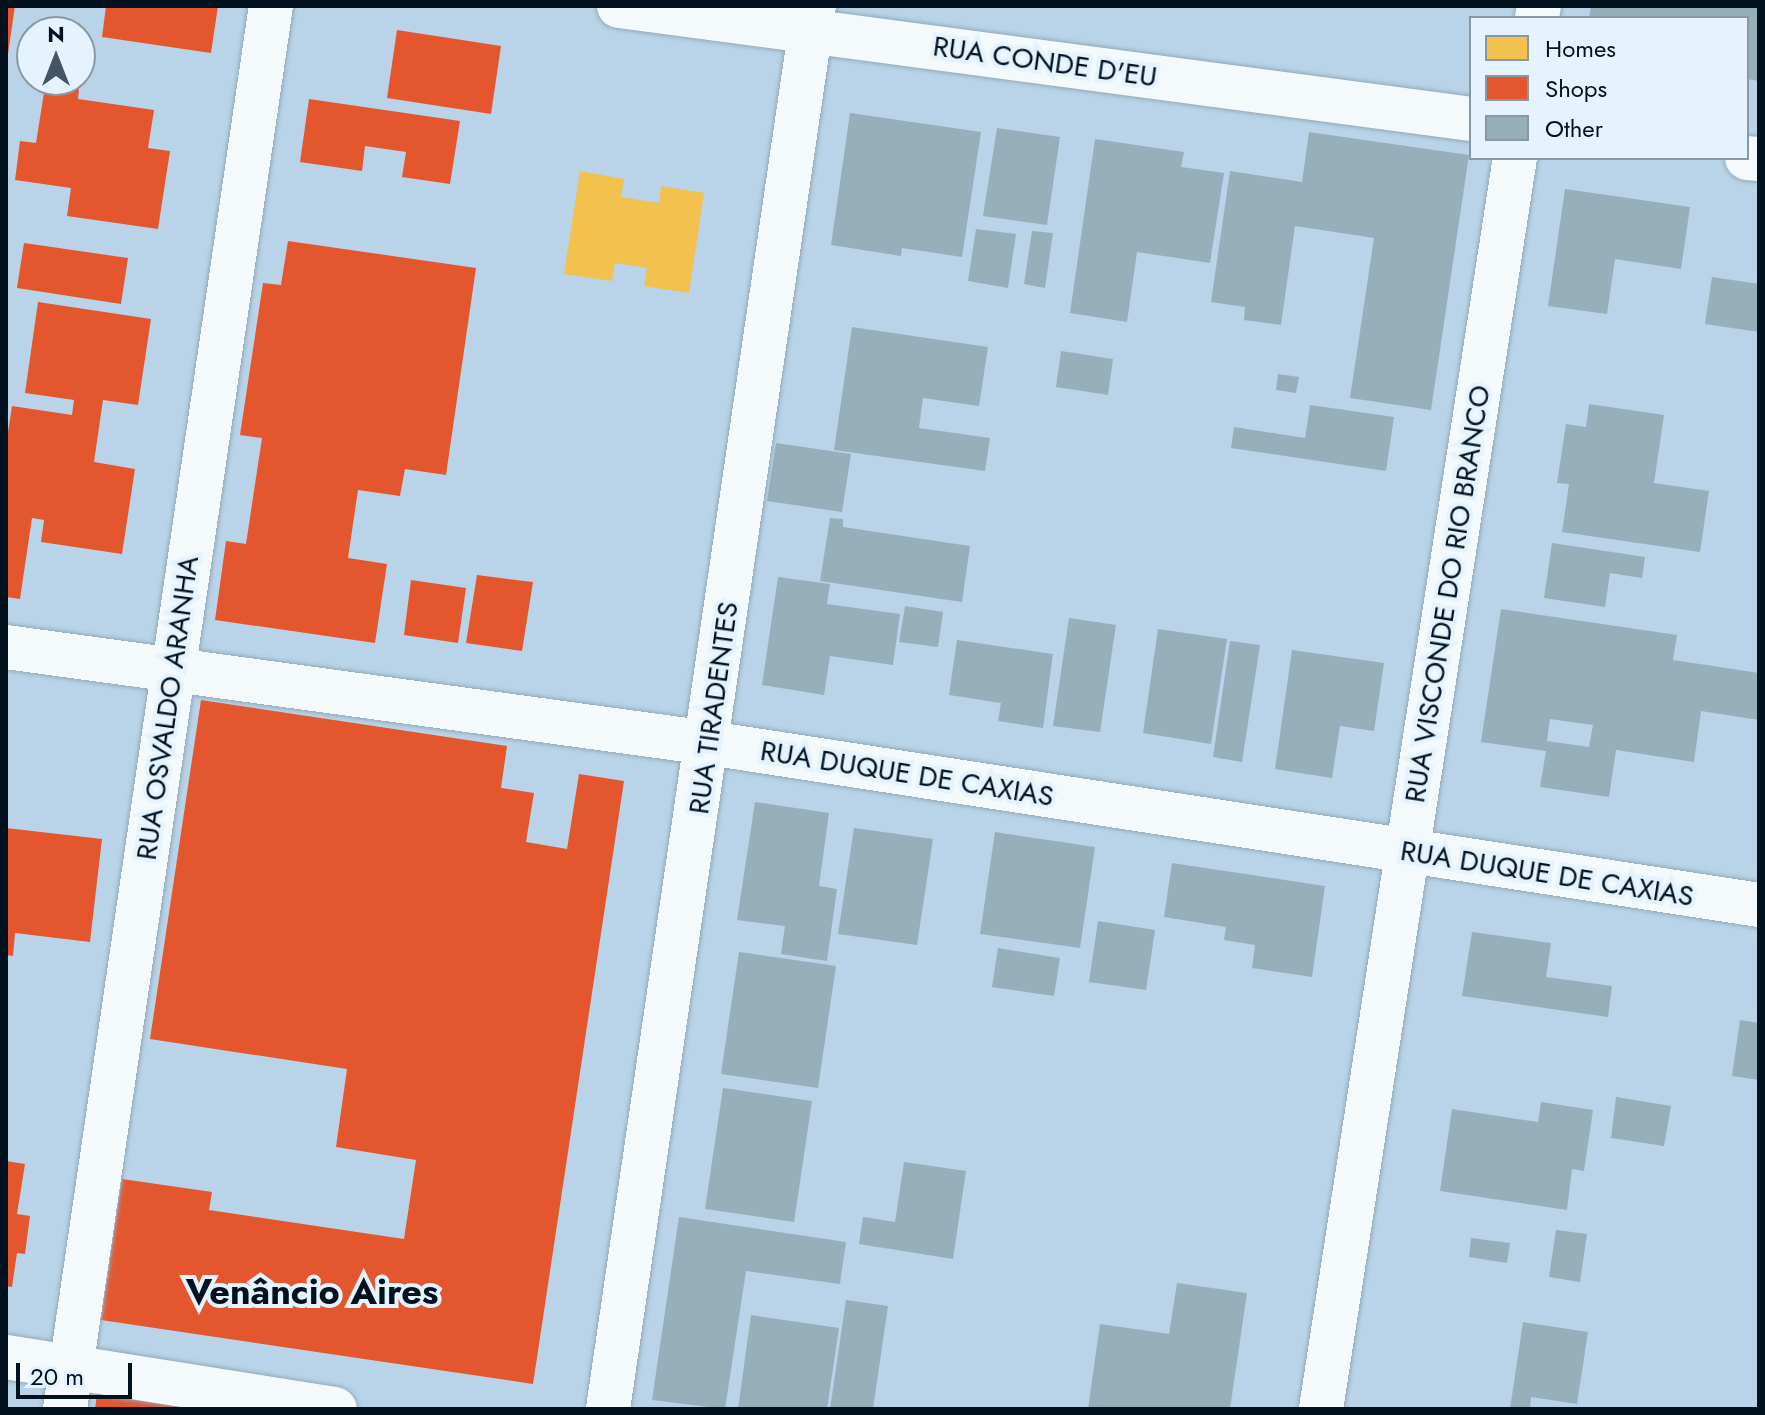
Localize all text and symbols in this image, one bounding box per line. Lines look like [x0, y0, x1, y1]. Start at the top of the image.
north arrow [16, 16, 96, 96]
legend [1469, 16, 1749, 160]
text: N [47, 18, 65, 50]
street label: RUA CONDE D'EU [931, 30, 1159, 94]
text: Homes [1545, 31, 1616, 66]
text: Shops [1545, 71, 1607, 106]
text: Other [1545, 111, 1603, 146]
street label: RUA VISCONDE DO RIO BRANCO [1398, 383, 1498, 805]
street label: RUA OSVALDO ARANHA [130, 554, 206, 862]
street label: RUA TIRADENTES [682, 600, 746, 816]
street label: RUA DUQUE DE CAXIAS [758, 734, 1056, 814]
street label: RUA DUQUE DE CAXIAS [1398, 834, 1696, 914]
district label: Venâncio Aires [186, 1270, 438, 1314]
scale bar [20, 1347, 136, 1397]
text: 20 m [30, 1359, 84, 1394]

